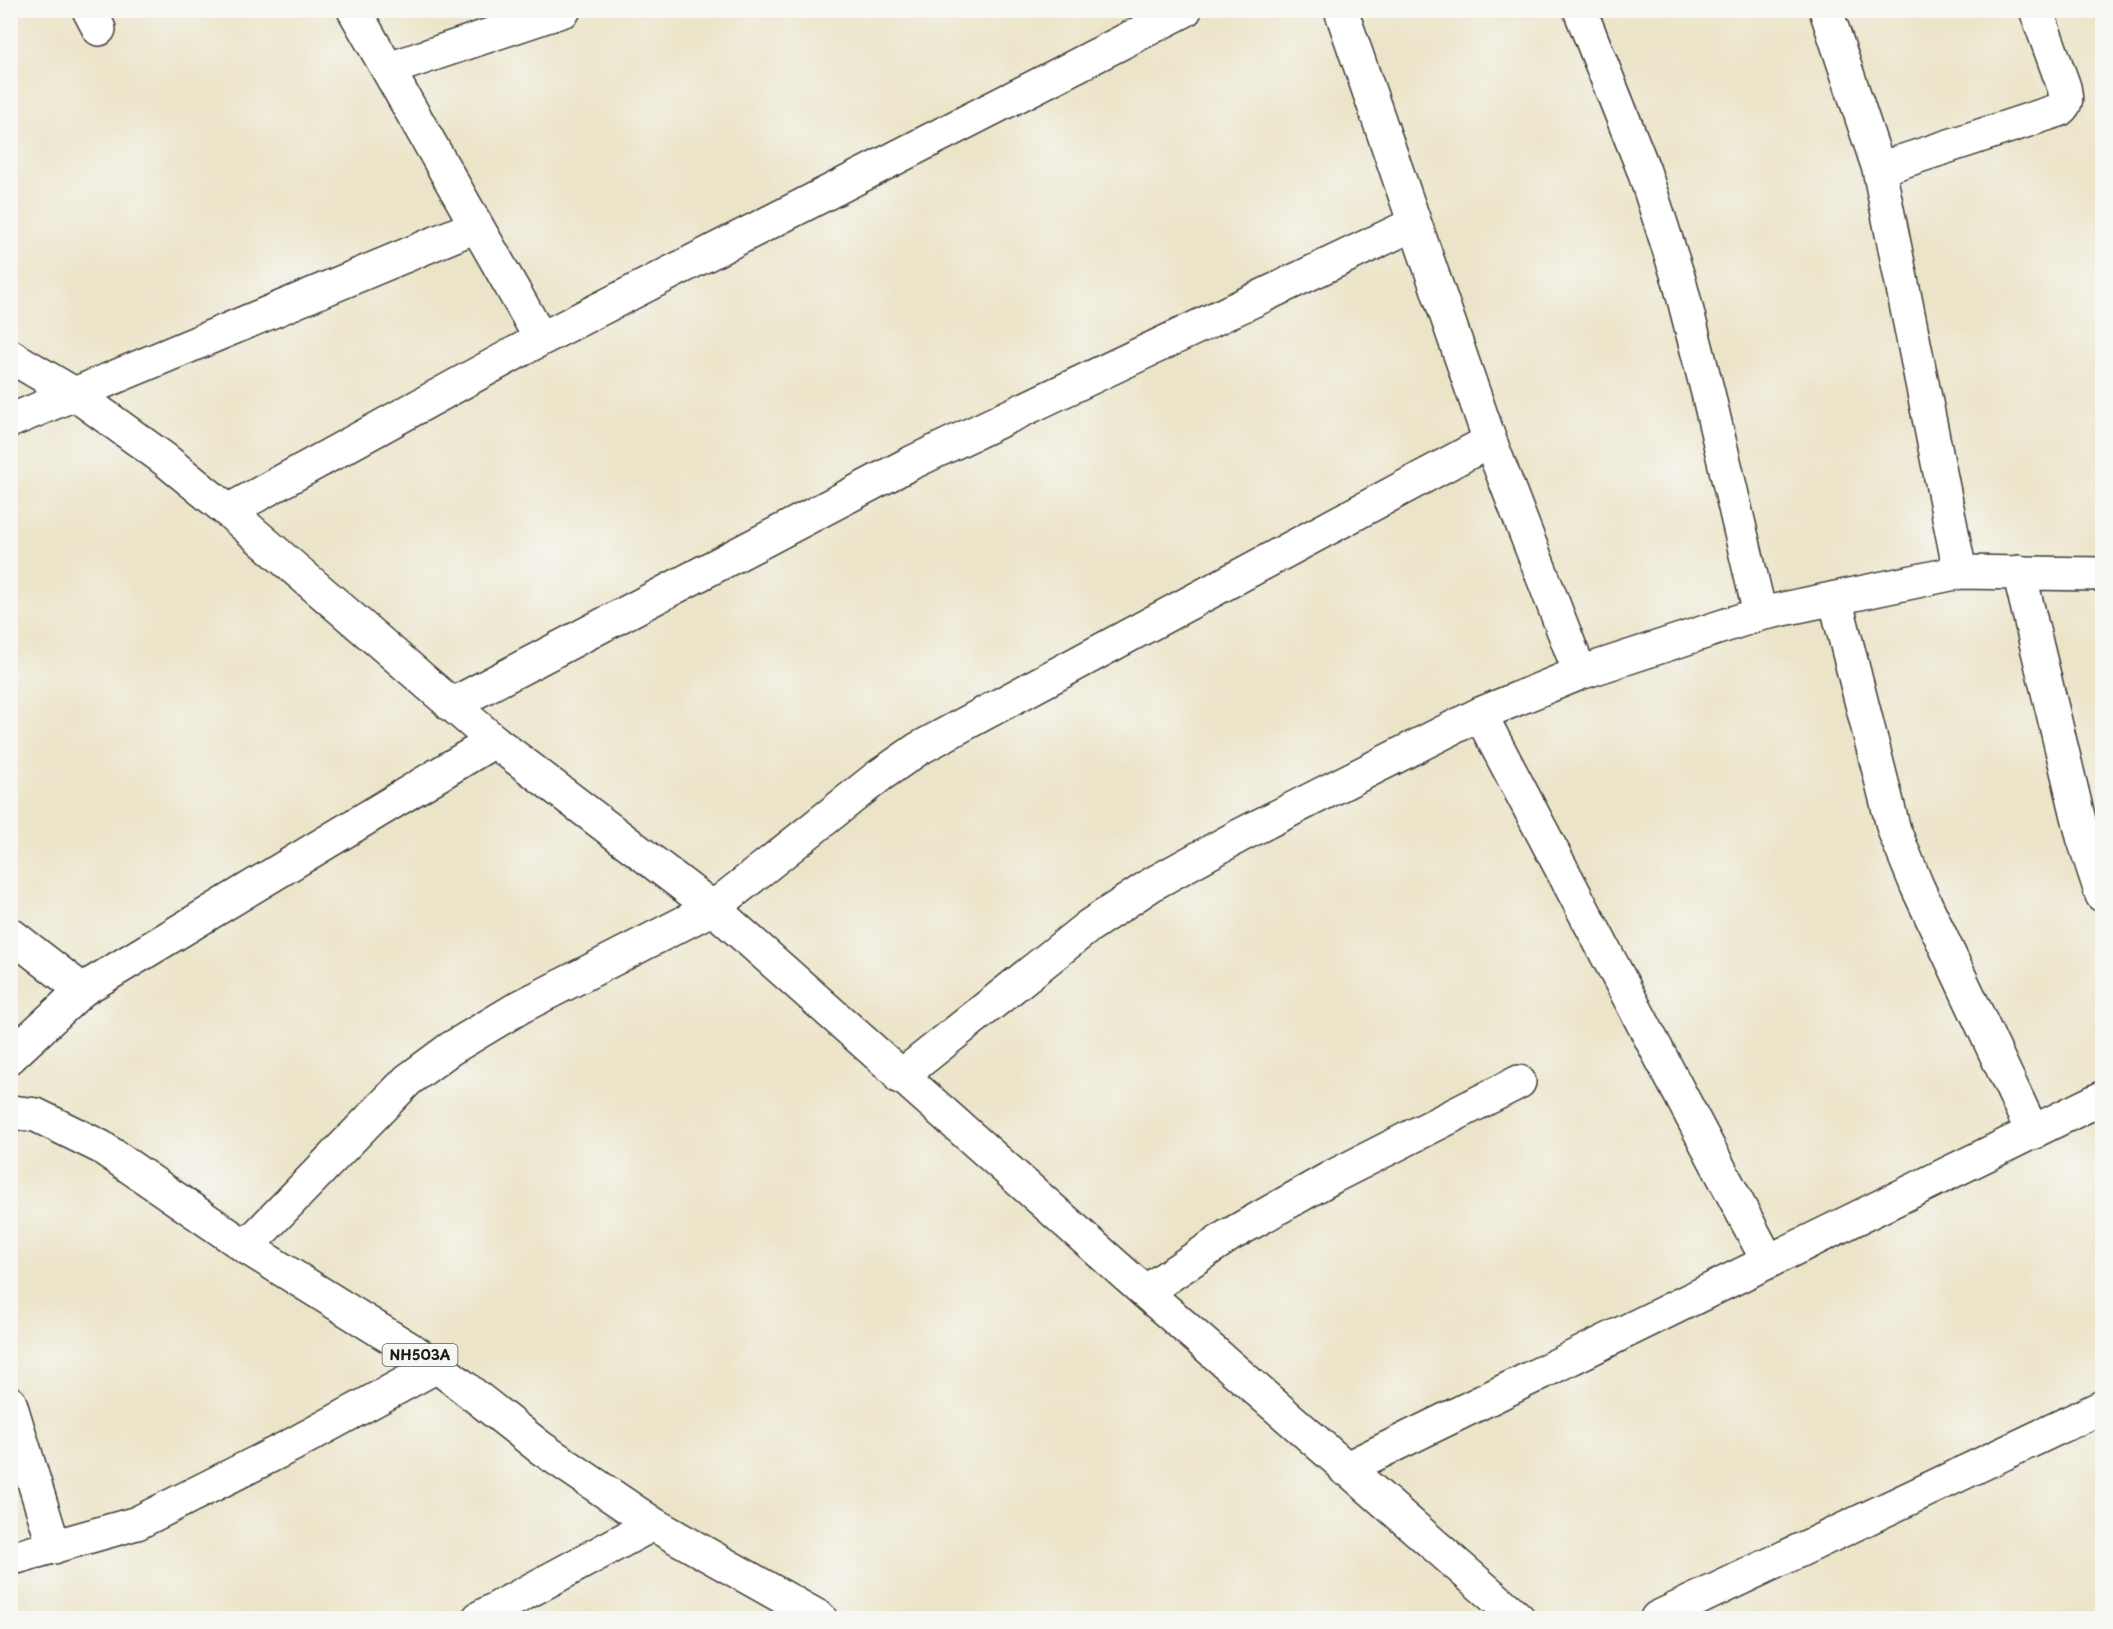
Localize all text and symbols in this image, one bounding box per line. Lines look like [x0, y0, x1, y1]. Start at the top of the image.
road number: NH503A [382, 1344, 458, 1366]

